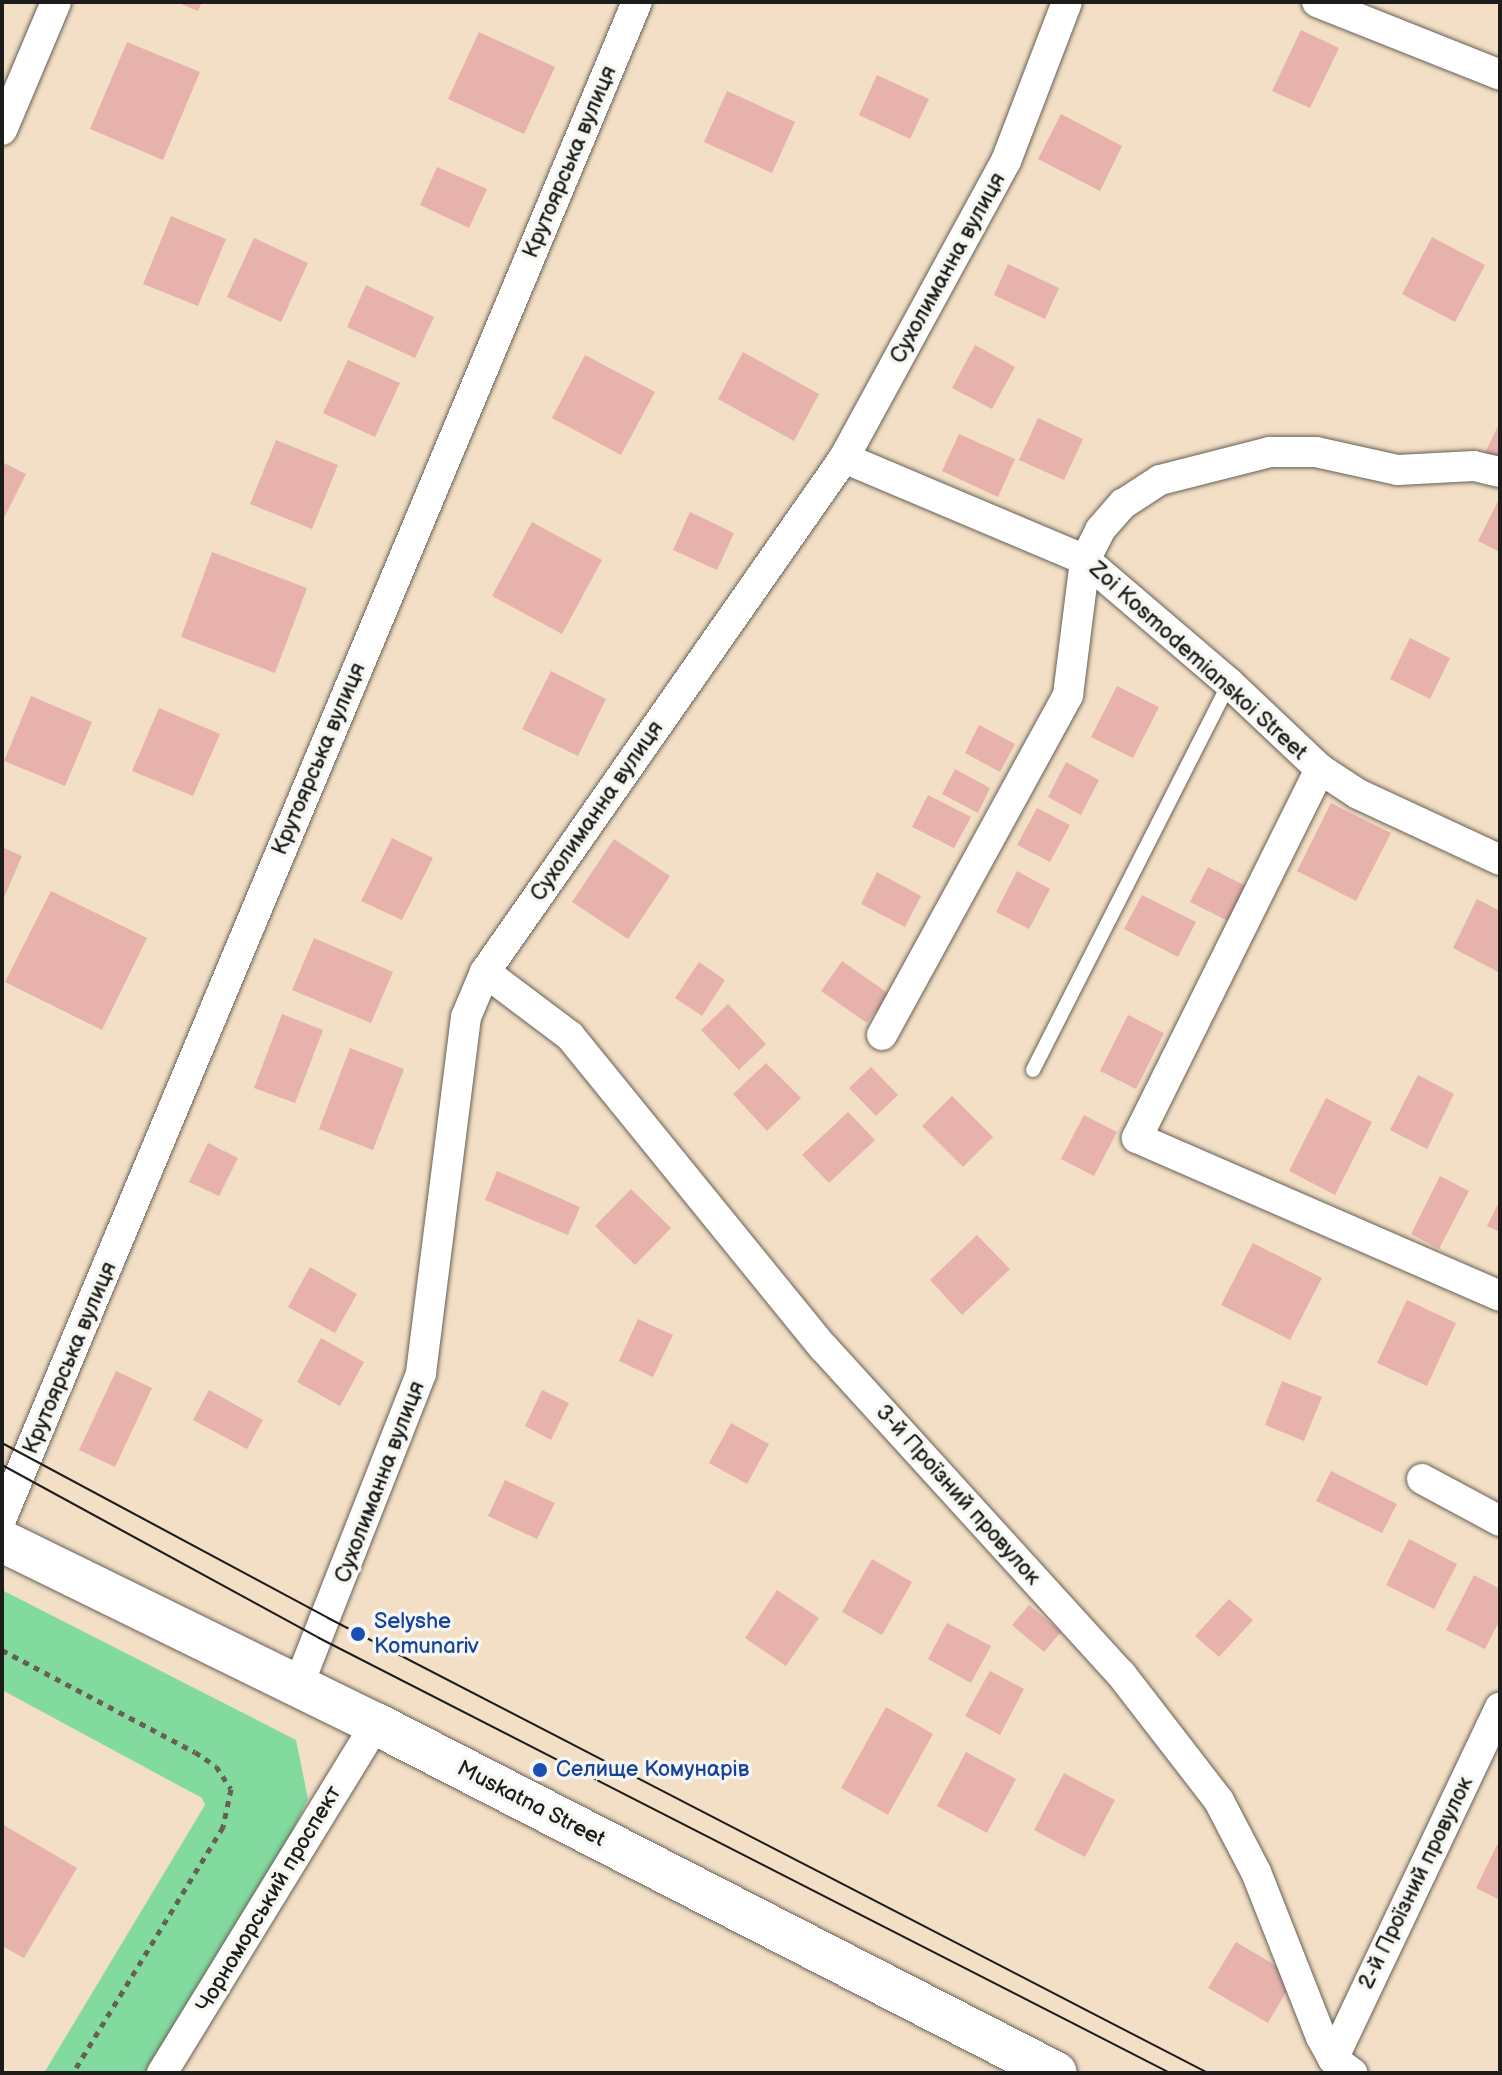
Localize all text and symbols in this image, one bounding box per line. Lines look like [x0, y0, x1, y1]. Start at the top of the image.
street label: Крутоярська вулиця [518, 62, 622, 262]
street label: Сухолиманна вулиця [885, 168, 1011, 368]
street label: Zoi Kosmodemianskoi Street [1084, 556, 1312, 766]
street label: Крутоярська вулиця [267, 659, 371, 859]
street label: Сухолиманна вулиця [525, 716, 669, 906]
street label: Крутоярська вулиця [18, 1258, 122, 1458]
street label: Сухолиманна вулиця [329, 1378, 431, 1586]
street label: 3-й Проїзний провулок [870, 1399, 1046, 1591]
place label: Selyshe Komunariv [374, 1608, 479, 1660]
marker: Selyshe Komunariv [349, 1625, 367, 1643]
street label: Muskatna Street [452, 1755, 610, 1853]
place label: Селище Комунарів [556, 1757, 749, 1783]
marker: Селище Комунарів [531, 1761, 549, 1779]
street label: 2-й Проїзний провулок [1353, 1773, 1479, 1993]
street label: Чорноморський проспект [191, 1781, 347, 2017]

